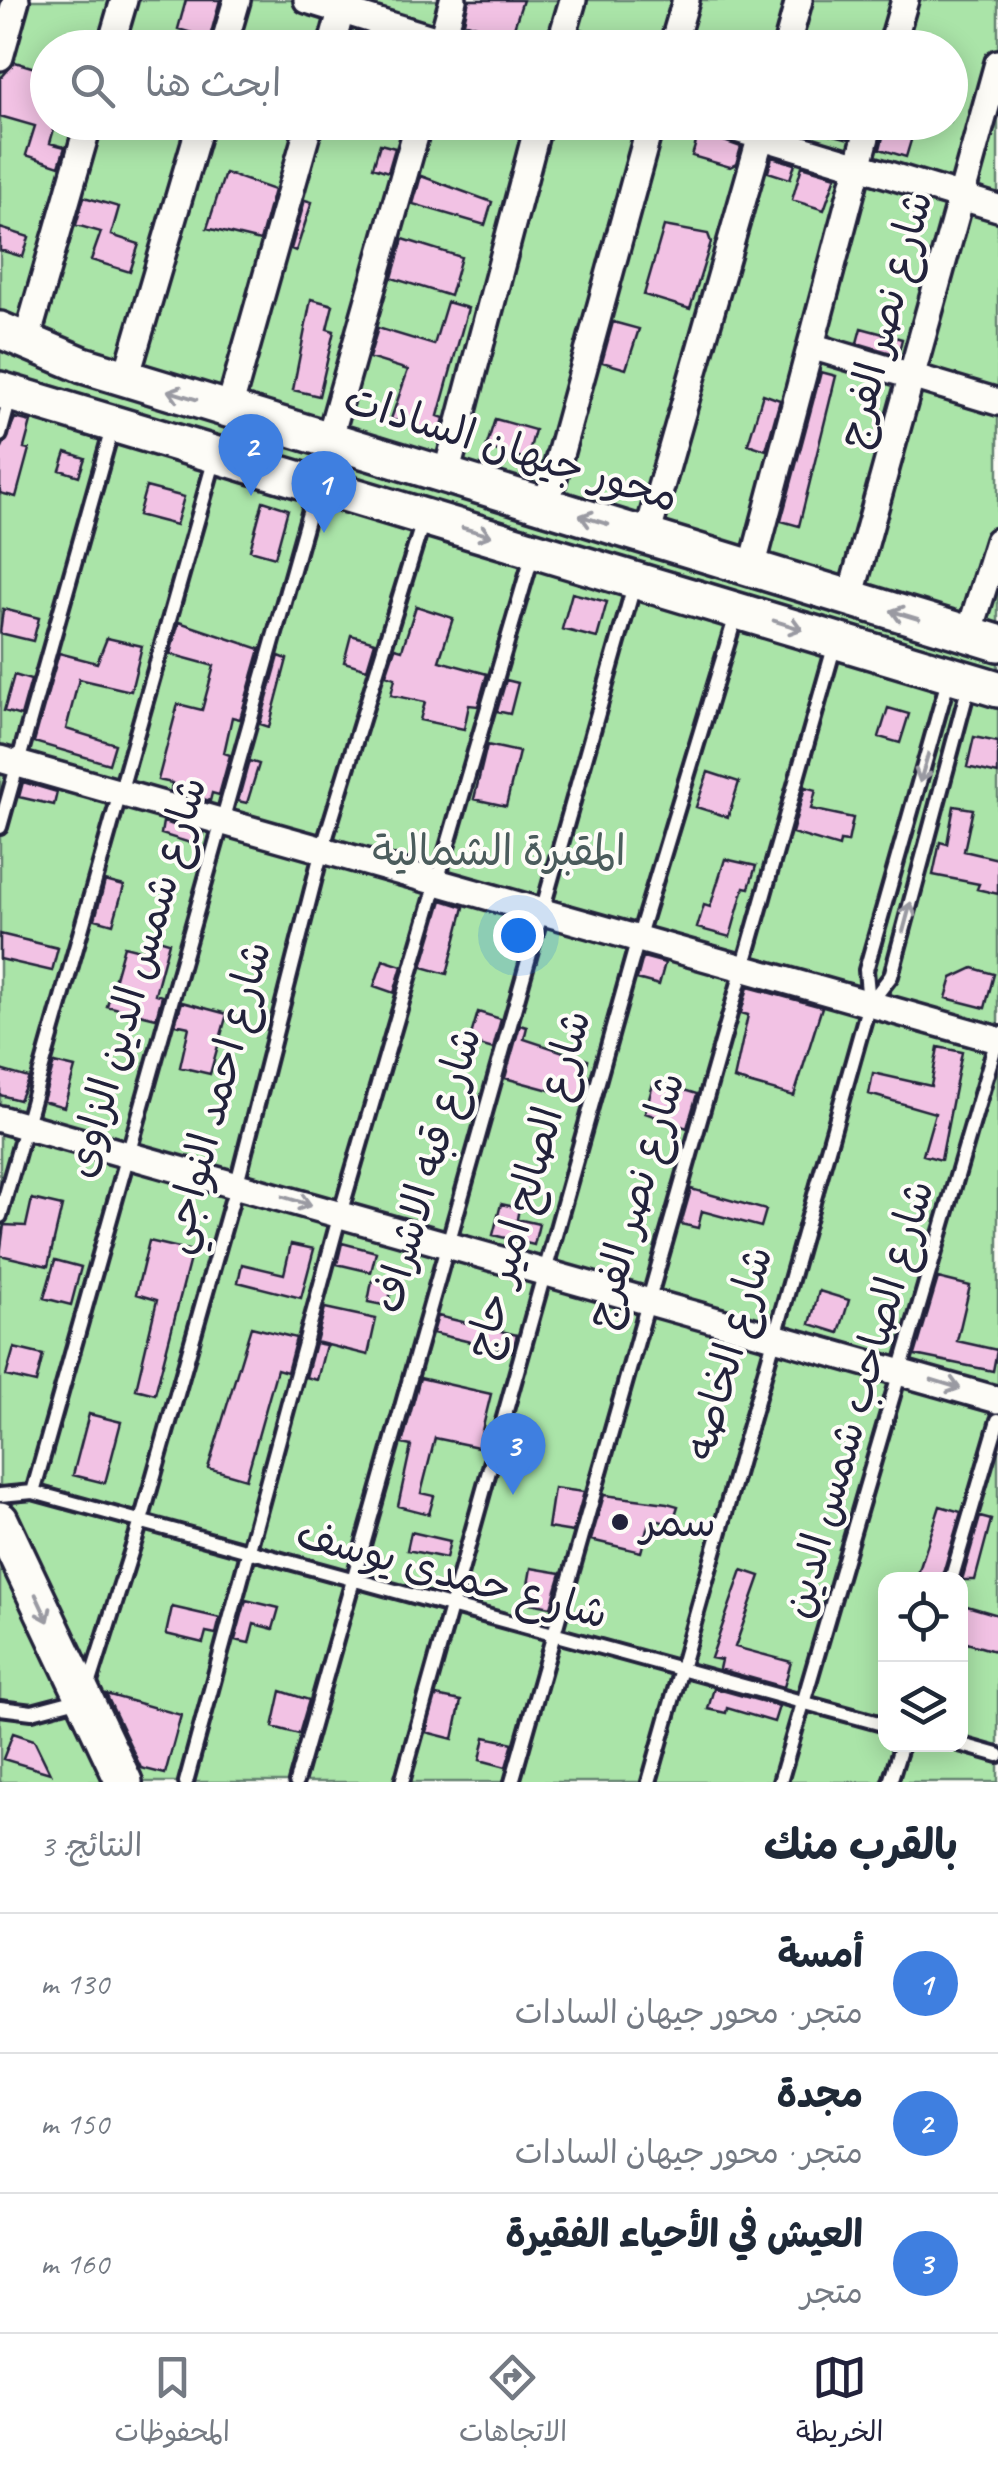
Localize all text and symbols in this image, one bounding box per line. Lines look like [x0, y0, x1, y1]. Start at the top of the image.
search box [30, 30, 968, 140]
icon: search [65, 58, 120, 113]
text: ابحث هنا [145, 60, 281, 107]
street label: شارع نصر الفرج [825, 185, 947, 454]
street label: محور جيهان السادات [337, 372, 685, 524]
one-way arrow [167, 385, 199, 403]
pin: 2 [218, 414, 284, 496]
pin: 1 [292, 450, 356, 533]
one-way arrow [578, 510, 610, 528]
one-way arrow [461, 524, 492, 542]
one-way arrow [889, 604, 921, 622]
one-way arrow [772, 617, 803, 635]
one-way arrow [913, 752, 932, 783]
street label: شارع شمس الدين الزاوى [53, 770, 221, 1184]
park label: المقبرة الشمالية [372, 825, 626, 878]
one-way arrow [898, 902, 917, 933]
your location [493, 910, 544, 961]
street label: شارع احمد النواجي [149, 935, 292, 1261]
street label: شارع الصالح امير حاج [453, 1004, 605, 1365]
street label: شارع قبه الاشراف [361, 1021, 495, 1319]
street label: شارع نصر الفرج [573, 1066, 699, 1335]
street label: شارع الصاحب شمس الدين [770, 1174, 948, 1624]
one-way arrow [280, 1193, 312, 1211]
street label: شارع الخاصه [673, 1240, 787, 1467]
one-way arrow [930, 1376, 961, 1394]
pin: 3 [480, 1412, 546, 1495]
place label: سمر [637, 1496, 716, 1549]
street label: شارع حمدى يوسف [290, 1507, 613, 1643]
marker: سمر [609, 1511, 631, 1533]
map controls [878, 1572, 968, 1752]
button: locate [878, 1572, 968, 1662]
one-way arrow [33, 1593, 52, 1623]
button: layers [878, 1662, 968, 1752]
text: بالقرب منك [764, 1819, 958, 1872]
text: النتائج: 3 [40, 1825, 142, 1866]
text: أمسة [777, 1931, 863, 1978]
text: 130 m [40, 1963, 109, 2004]
text: 1 [918, 1963, 933, 2004]
text: متجر · محور جيهان السادات [515, 1992, 863, 2033]
text: مجدة [776, 2071, 863, 2118]
text: 150 m [40, 2103, 109, 2144]
text: 2 [918, 2103, 933, 2144]
text: متجر · محور جيهان السادات [515, 2132, 863, 2173]
text: العيش في الأحياء الفقيرة [505, 2211, 863, 2258]
text: 160 m [40, 2243, 109, 2284]
text: 3 [918, 2243, 933, 2284]
text: متجر [800, 2272, 863, 2313]
tab: المحفوظات [115, 2350, 230, 2456]
tab: الاتجاهات [459, 2350, 567, 2456]
tab: الخريطة [796, 2350, 883, 2456]

